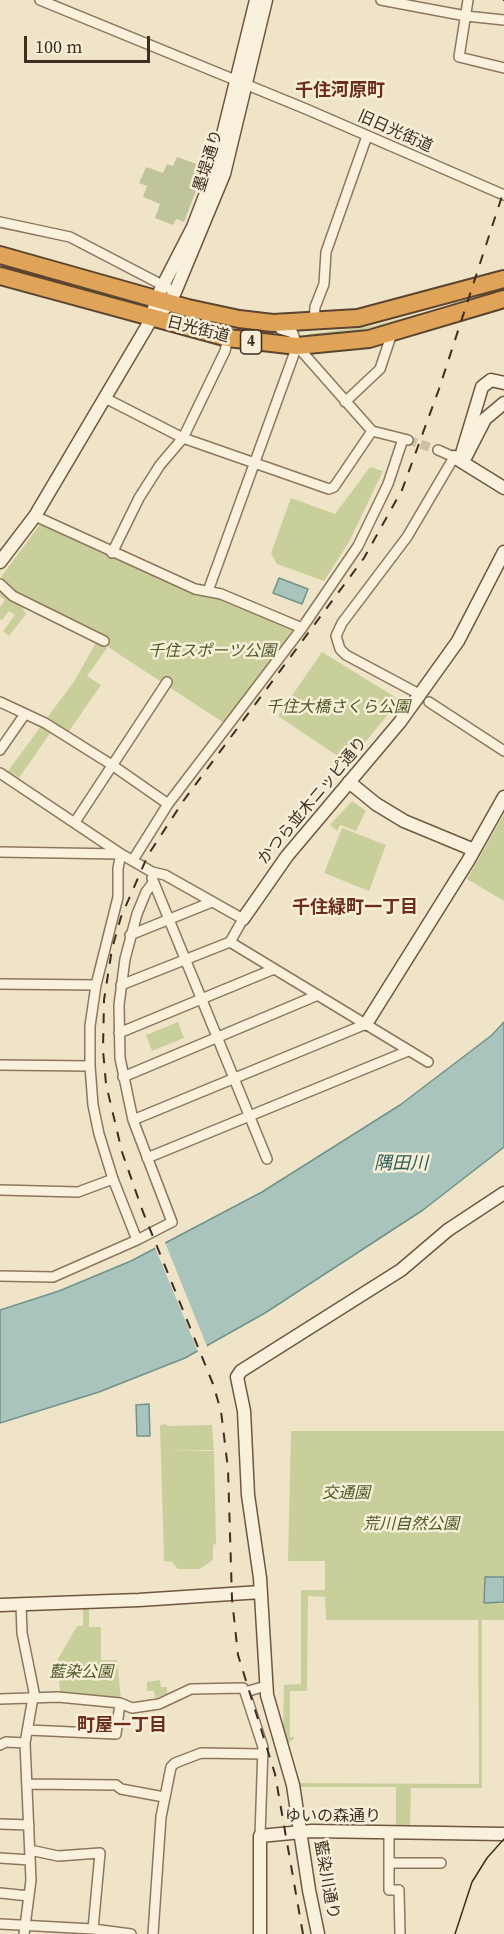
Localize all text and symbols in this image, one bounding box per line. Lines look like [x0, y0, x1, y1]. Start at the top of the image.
scale bar [27, 24, 153, 62]
text: 100 m [35, 34, 82, 59]
district label: 千住河原町 [295, 80, 385, 102]
street label: 旧日光街道 [355, 107, 435, 157]
street label: 墨堤通り [190, 128, 228, 194]
street label: 日光街道 [165, 313, 231, 347]
road number: 4 [240, 330, 262, 354]
park label: 千住スポーツ公園 [148, 642, 276, 662]
park label: 千住大橋さくら公園 [266, 698, 410, 718]
street label: かつら並木ニッピ通り [254, 734, 372, 868]
district label: 千住緑町一丁目 [292, 897, 418, 919]
water label: 隅田川 [374, 1153, 428, 1175]
park label: 交通園 [322, 1484, 370, 1504]
park label: 荒川自然公園 [363, 1515, 459, 1535]
park label: 藍染公園 [49, 1663, 113, 1683]
district label: 町屋一丁目 [77, 1715, 167, 1737]
street label: ゆいの森通り [285, 1807, 381, 1827]
street label: 藍染川通り [310, 1839, 342, 1921]

